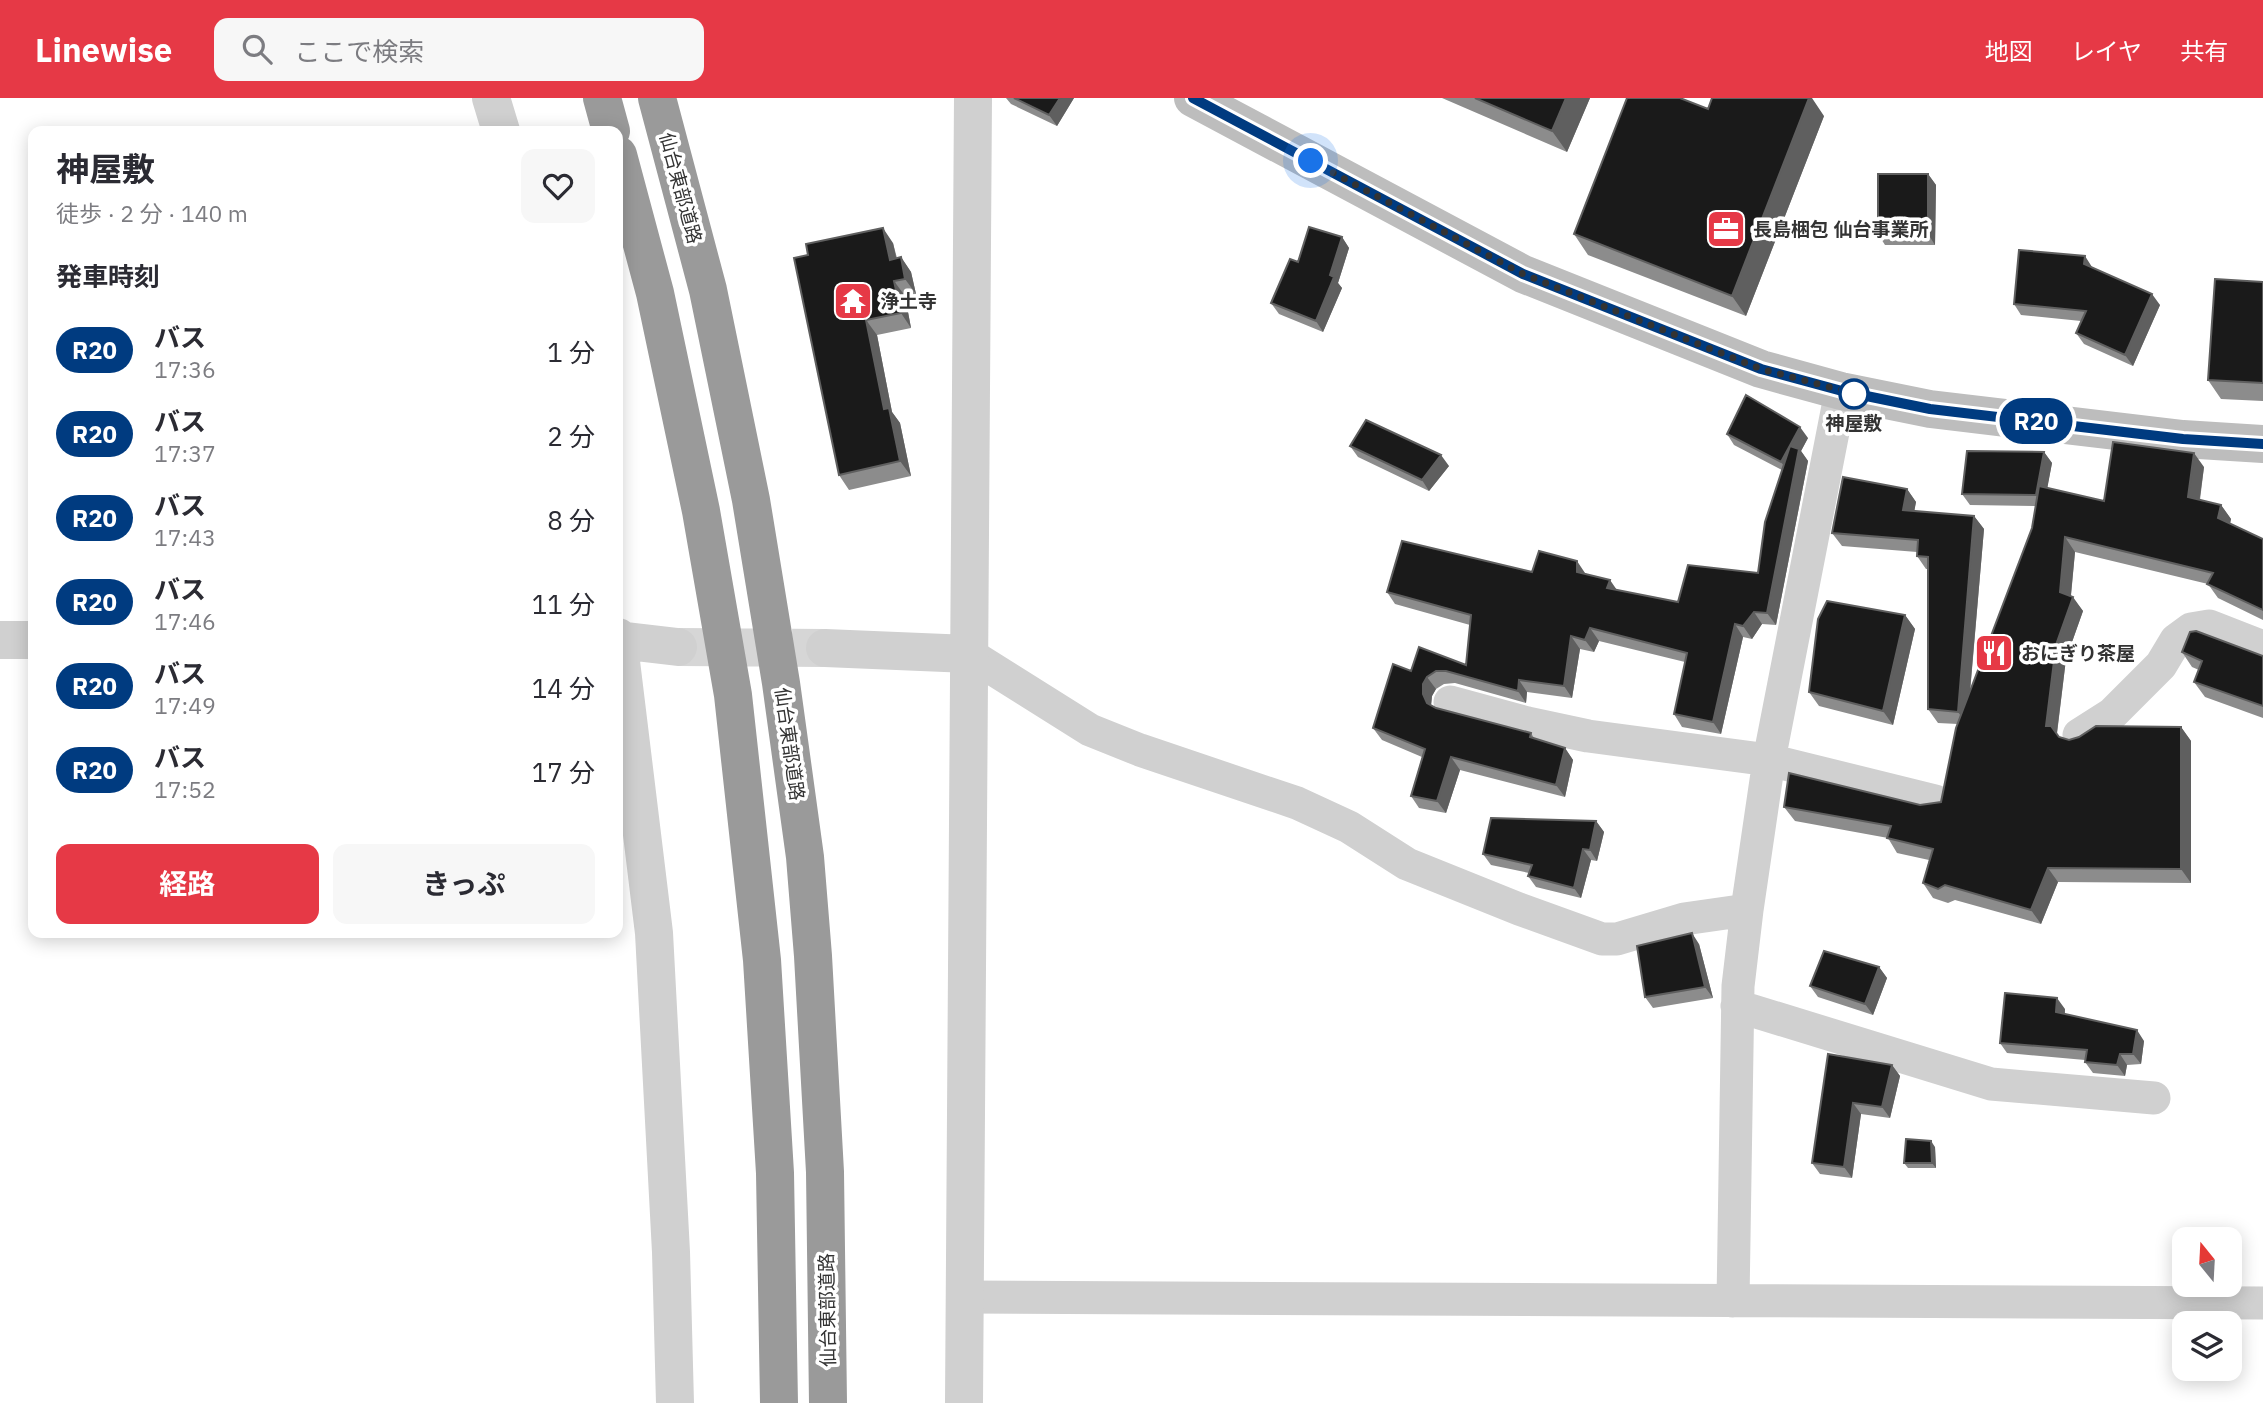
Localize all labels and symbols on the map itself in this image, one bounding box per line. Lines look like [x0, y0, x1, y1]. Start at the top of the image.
street label: 仙台東部道路 [655, 130, 707, 246]
your location [1293, 143, 1328, 178]
office icon: 長島梱包 仙台事業所 [1705, 208, 1747, 250]
place label: 長島梱包 仙台事業所 [1753, 217, 1929, 241]
temple icon: 浄土寺 [832, 280, 874, 322]
place label: 浄土寺 [880, 289, 937, 313]
marker: 神屋敷 [1839, 379, 1869, 409]
line badge: R20 [1996, 398, 2076, 444]
place label: 神屋敷 [1825, 411, 1883, 435]
restaurant icon: おにぎり茶屋 [1973, 632, 2015, 674]
place label: おにぎり茶屋 [2021, 641, 2135, 665]
street label: 仙台東部道路 [770, 686, 810, 802]
north arrow [2172, 1227, 2242, 1297]
street label: 仙台東部道路 [814, 1253, 840, 1367]

